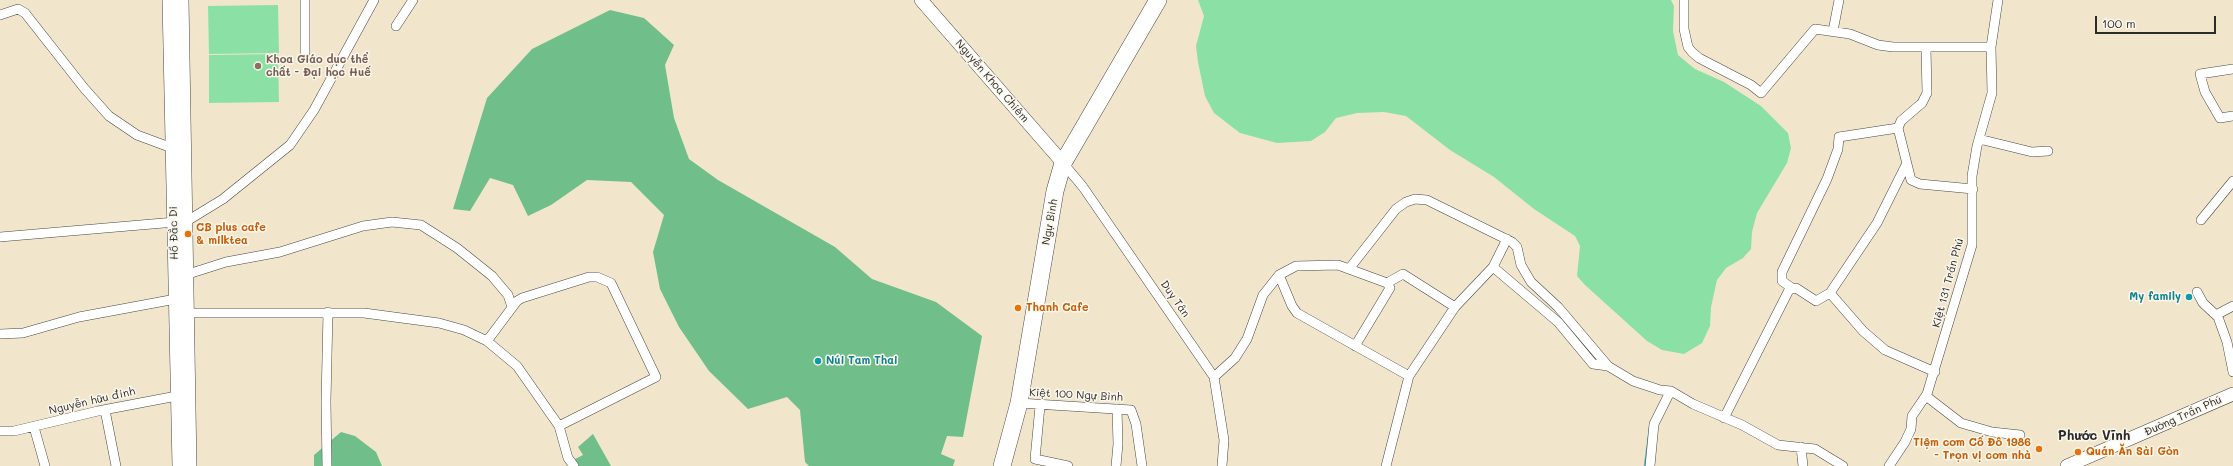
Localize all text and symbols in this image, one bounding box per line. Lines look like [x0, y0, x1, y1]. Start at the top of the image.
scale bar [2097, 8, 2218, 34]
text: 100 m [2102, 15, 2136, 31]
street label: Nguyễn Khoa Chiêm [952, 37, 1032, 125]
place label: Khoa Giáo dục thể chất - Đại học Huế [266, 53, 371, 79]
marker: Khoa Giáo dục thể chất - Đại học Huế [253, 61, 263, 71]
street label: Ngự Bình [1039, 198, 1061, 246]
street label: Hồ Đắc Di [167, 206, 181, 260]
place label: CB plus cafe & milktea [196, 221, 266, 247]
marker: CB plus cafe & milktea [183, 229, 193, 239]
street label: Kiệt 131 Trần Phú [1930, 237, 1966, 329]
street label: Duy Tân [1158, 278, 1192, 320]
place label: My family [2129, 290, 2181, 304]
marker: My family [2184, 292, 2194, 302]
place label: Thanh Cafe [1026, 301, 1088, 315]
marker: Thanh Cafe [1013, 303, 1023, 313]
place label: Núi Tam Thai [826, 354, 898, 368]
marker: Núi Tam Thai [813, 356, 823, 366]
street label: Nguyễn hữu đính [48, 385, 136, 417]
street label: Kiệt 100 Ngự Bình [1029, 386, 1123, 404]
street label: Đường Trần Phú [2142, 393, 2224, 439]
district label: Phước Vĩnh [2058, 428, 2130, 444]
place label: Tiệm cơm Cố Đô 1986 - Trọn vị cơm nhà [1913, 436, 2031, 462]
marker: Tiệm cơm Cố Đô 1986 - Trọn vị cơm nhà [2034, 444, 2044, 454]
place label: Quán Ăn Sài Gòn [2086, 445, 2179, 459]
marker: Quán Ăn Sài Gòn [2073, 447, 2083, 457]

